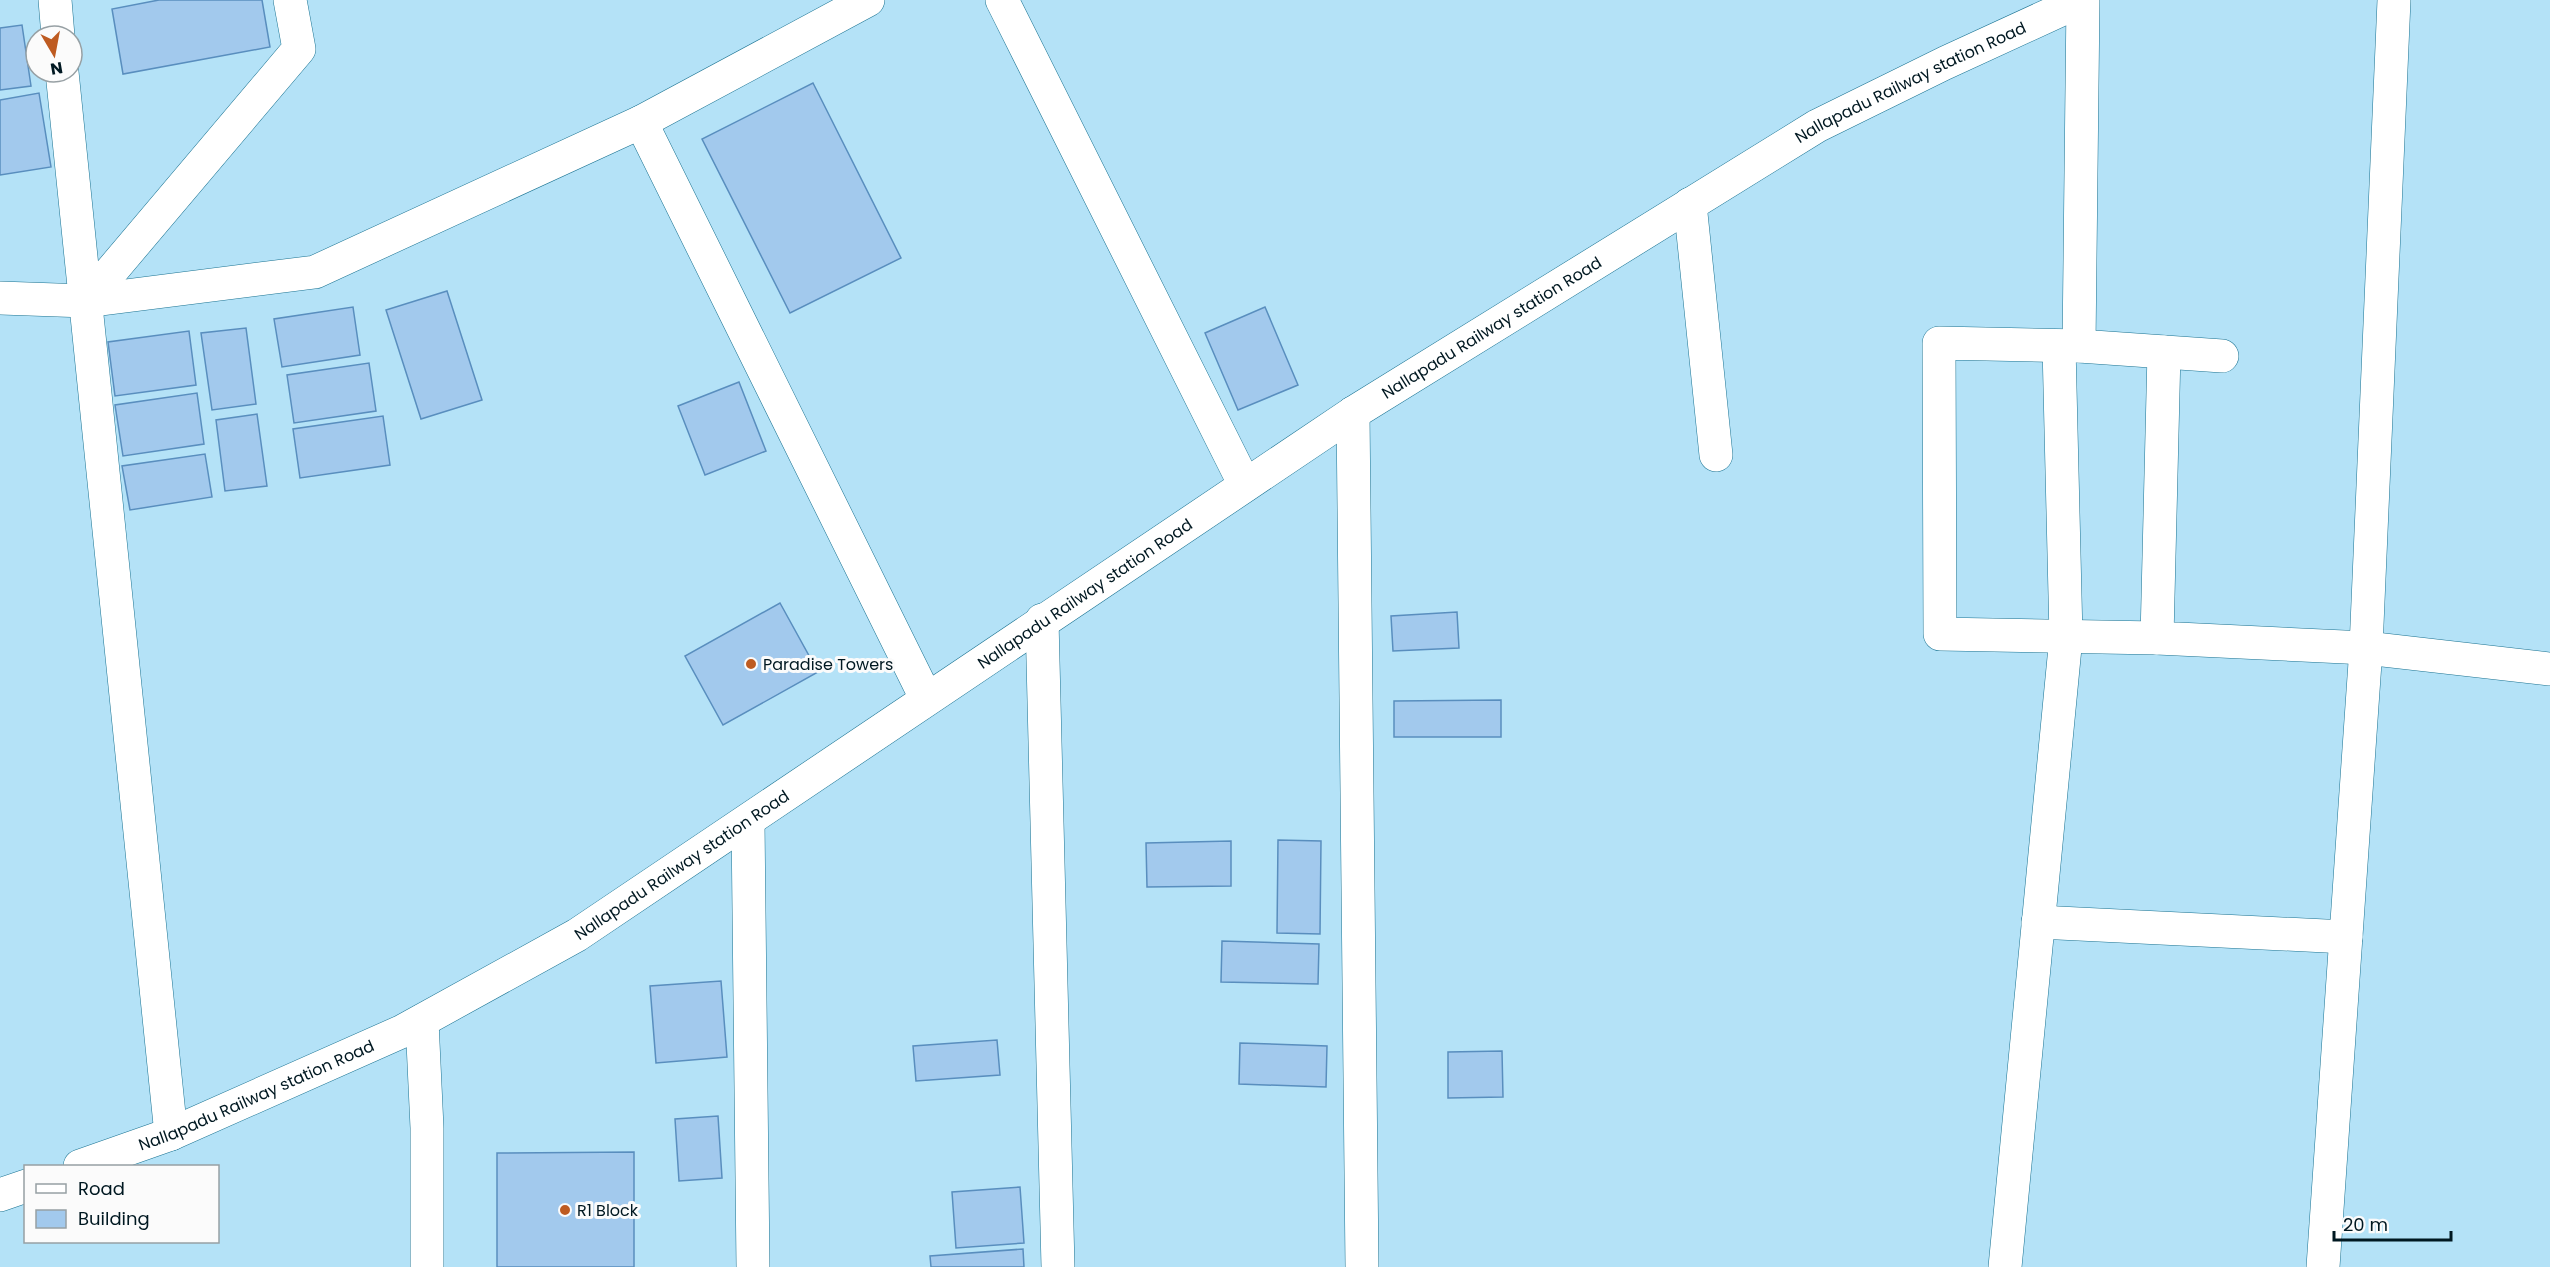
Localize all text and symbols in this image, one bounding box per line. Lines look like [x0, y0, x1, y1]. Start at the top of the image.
street label: Nallapadu Railway station Road [1791, 16, 2030, 149]
north arrow [24, 24, 84, 84]
text: N [49, 56, 64, 81]
street label: Nallapadu Railway station Road [1377, 251, 1606, 405]
street label: Nallapadu Railway station Road [973, 513, 1197, 674]
place label: Paradise Towers [763, 653, 893, 676]
marker: Paradise Towers [744, 657, 758, 671]
street label: Nallapadu Railway station Road [570, 784, 794, 946]
street label: Nallapadu Railway station Road [135, 1034, 378, 1157]
legend [24, 1165, 219, 1243]
text: Road [78, 1176, 125, 1201]
place label: R1 Block [577, 1199, 639, 1222]
marker: R1 Block [558, 1203, 572, 1217]
scale bar [2334, 1204, 2451, 1242]
text: Building [78, 1206, 150, 1231]
text: 20 m [2343, 1212, 2388, 1237]

